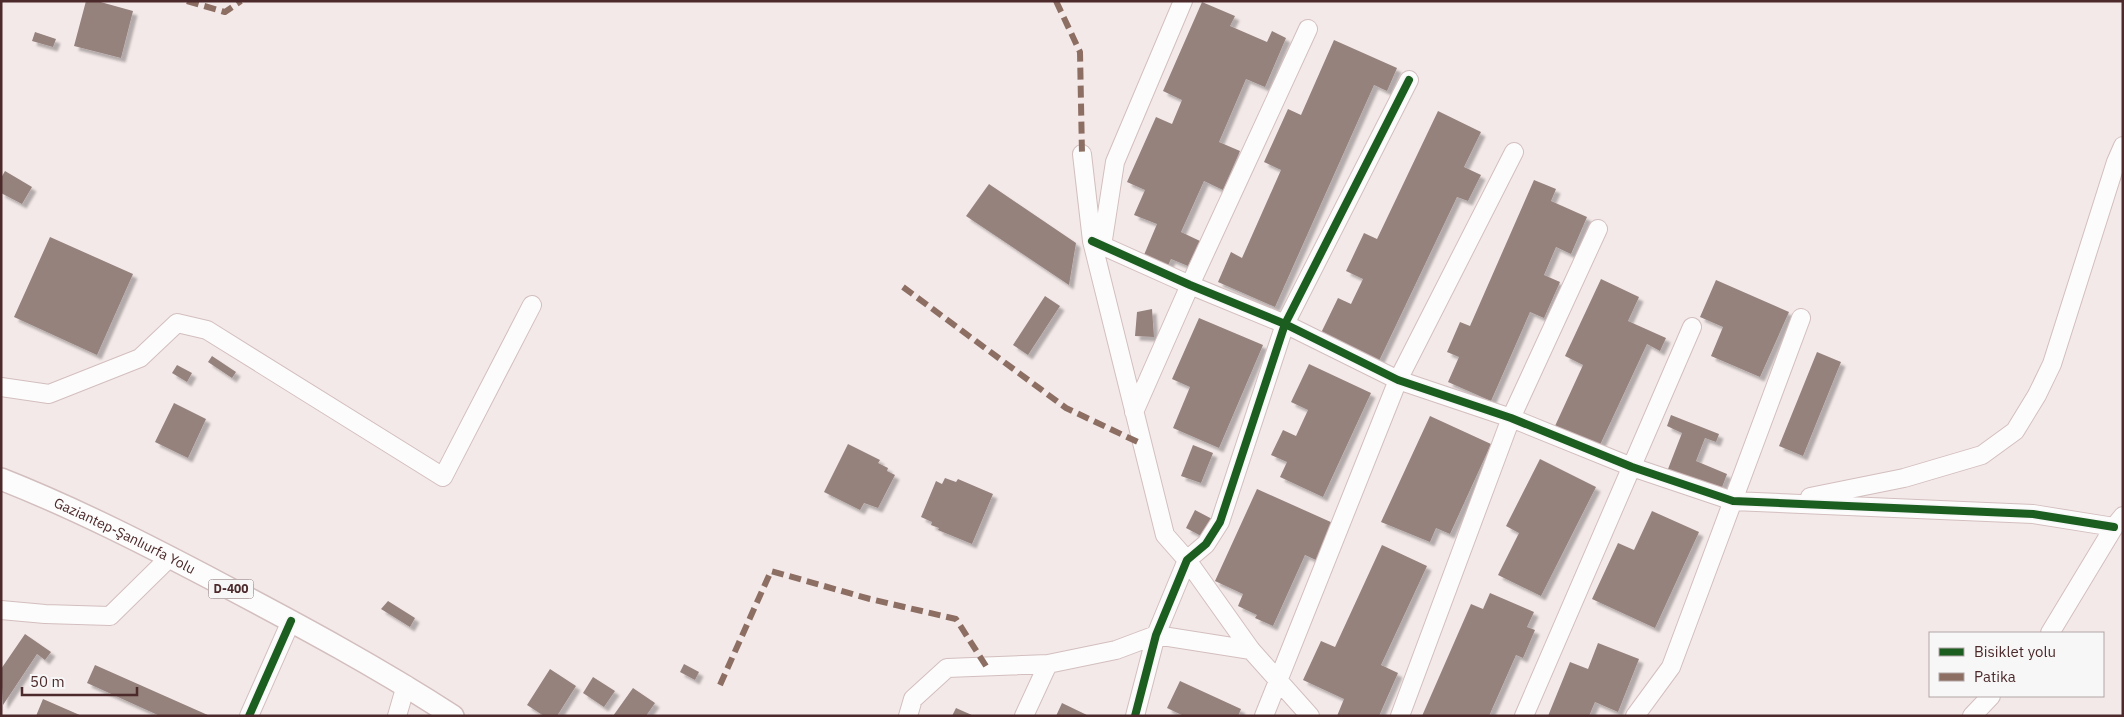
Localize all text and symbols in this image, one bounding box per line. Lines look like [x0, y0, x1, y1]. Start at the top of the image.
street label: Gaziantep-Şanlıurfa Yolu [51, 493, 198, 578]
road number: D-400 [208, 580, 254, 598]
legend [1929, 632, 2104, 697]
text: Bisiklet yolu [1974, 642, 2056, 661]
scale bar [22, 664, 138, 696]
text: Patika [1974, 667, 2016, 686]
text: 50 m [30, 672, 65, 691]

